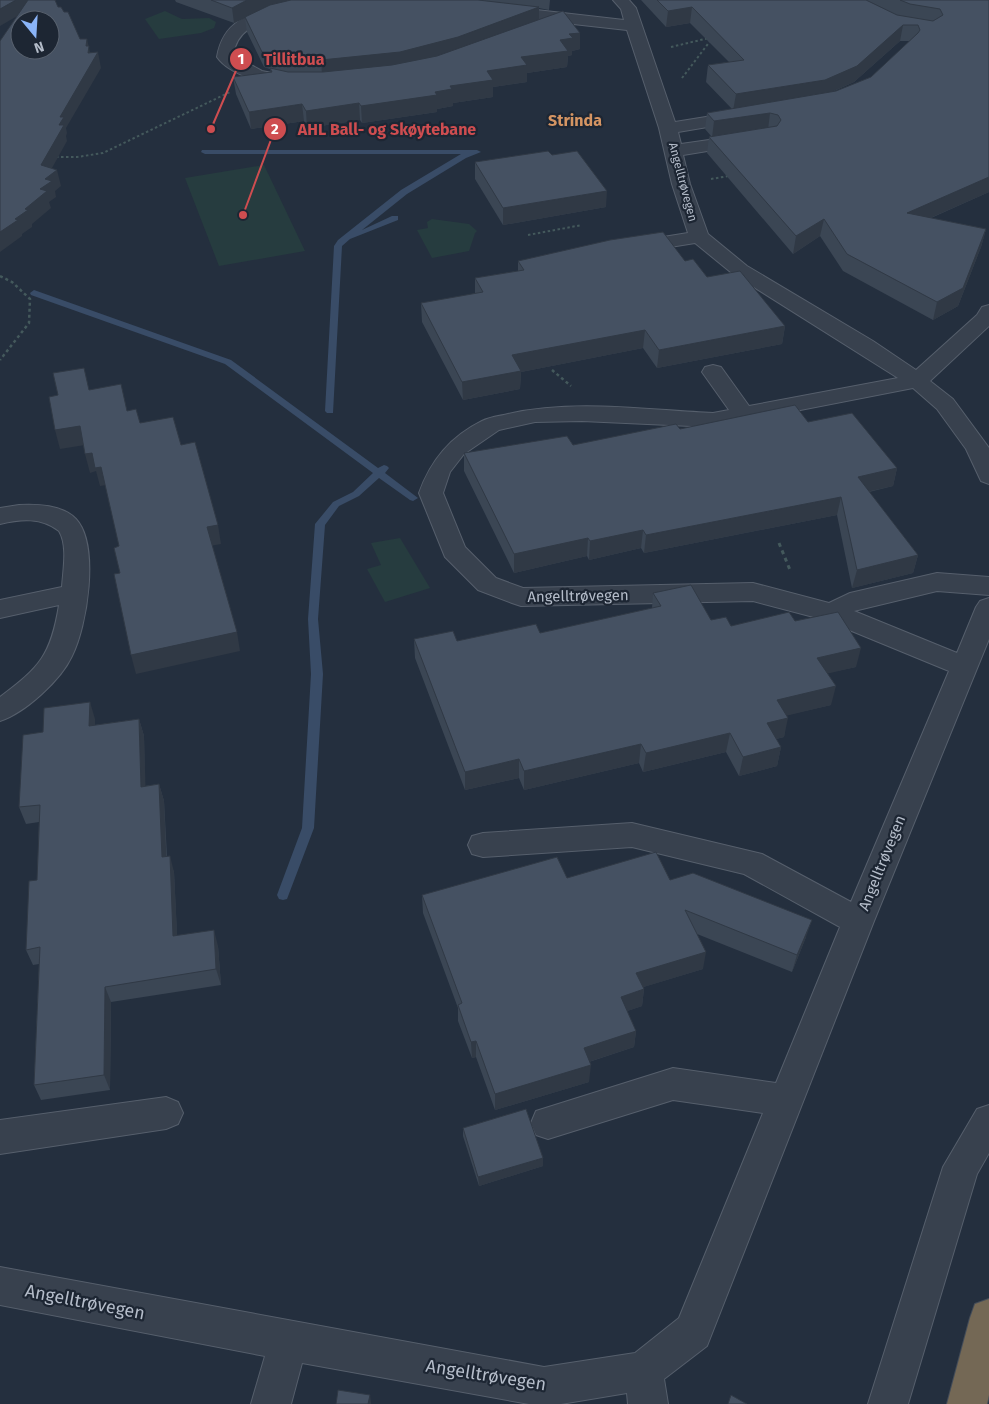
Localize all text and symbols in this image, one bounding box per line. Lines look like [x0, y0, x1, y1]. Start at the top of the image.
north arrow [10, 10, 60, 60]
text: N [32, 37, 46, 56]
callout: Tillitbua [228, 44, 334, 75]
text: 1 [238, 50, 244, 68]
text: Tillitbua [264, 50, 325, 69]
district label: Strinda [548, 111, 602, 130]
callout: AHL Ball- og Skøytebane [263, 114, 486, 145]
text: 2 [271, 120, 279, 138]
text: AHL Ball- og Skøytebane [297, 120, 476, 139]
street label: Angelltrøvegen [666, 141, 700, 223]
street label: Angelltrøvegen [527, 586, 629, 606]
street label: Angelltrøvegen [855, 813, 909, 913]
street label: Angelltrøvegen [23, 1280, 147, 1324]
street label: Angelltrøvegen [424, 1355, 548, 1395]

